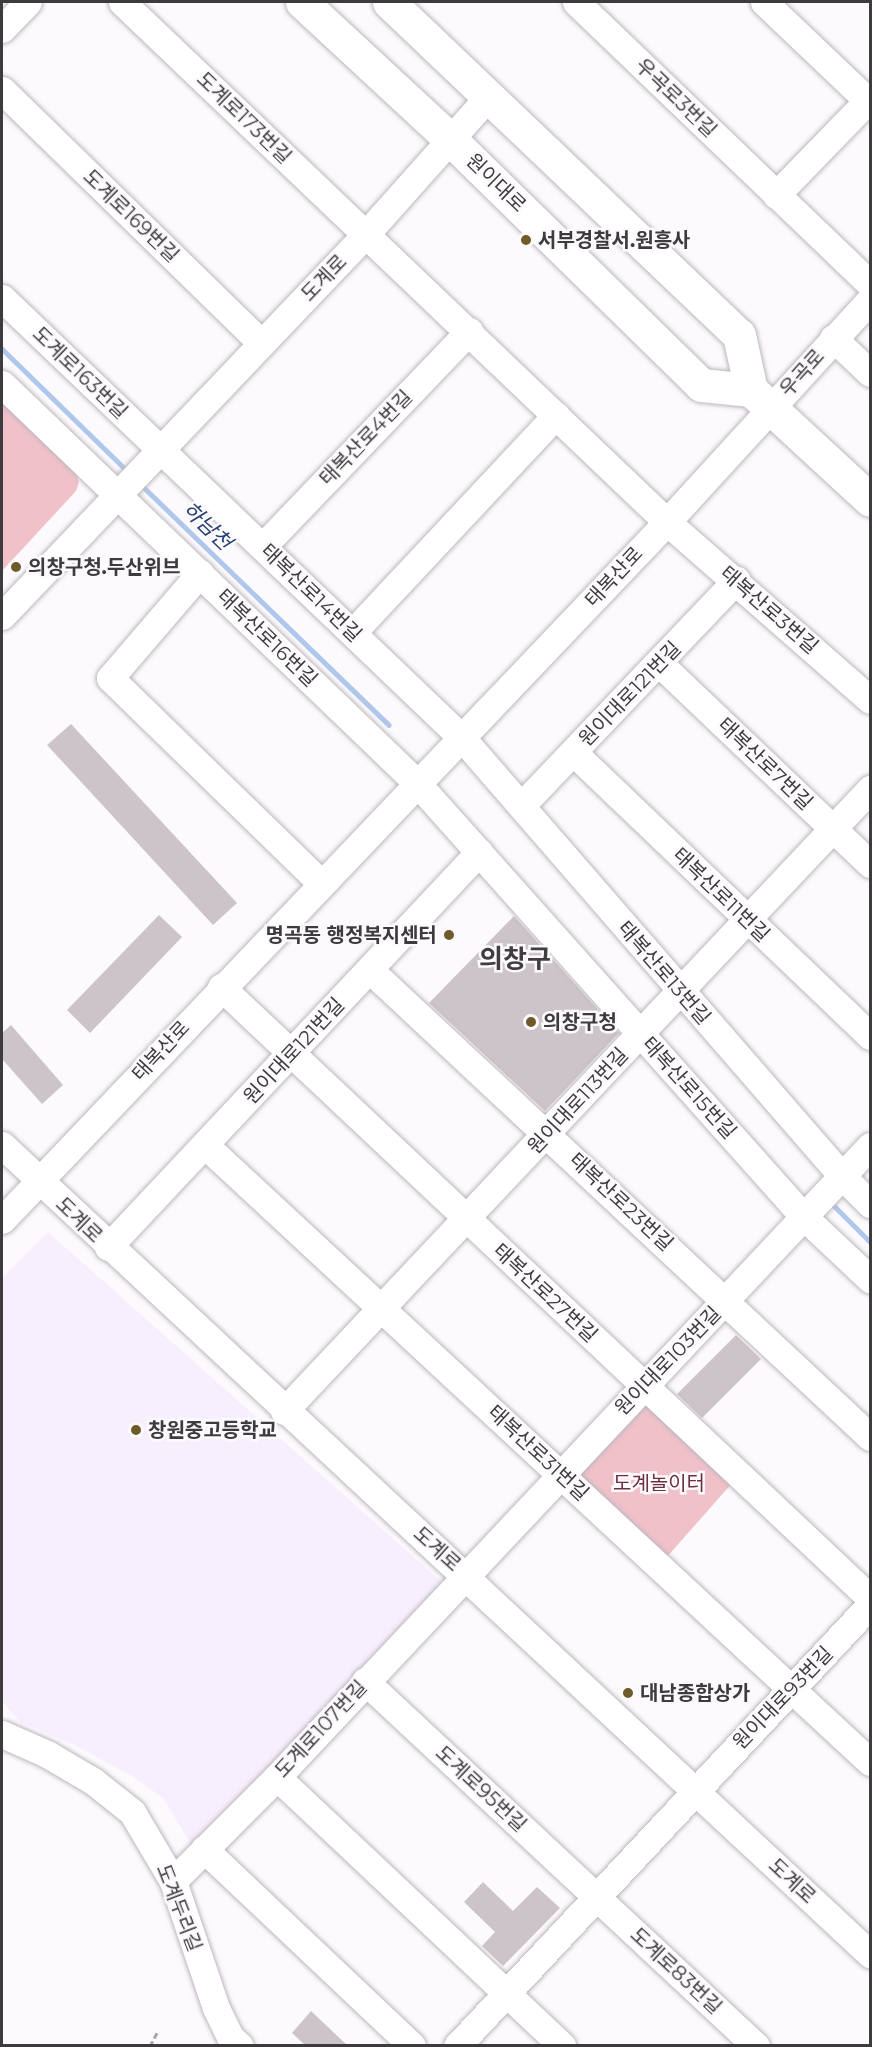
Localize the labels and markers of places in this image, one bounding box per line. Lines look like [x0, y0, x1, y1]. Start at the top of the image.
place label: 서부경찰서.원흥사 [538, 228, 690, 252]
marker: 서부경찰서.원흥사 [519, 233, 533, 247]
place label: 의창구청.두산위브 [28, 555, 180, 579]
marker: 의창구청.두산위브 [9, 560, 23, 574]
place label: 명곡동 행정복지센터 [266, 923, 437, 947]
marker: 명곡동 행정복지센터 [442, 928, 456, 942]
place label: 의창구청 [543, 1010, 617, 1034]
marker: 의창구청 [524, 1015, 538, 1029]
place label: 창원중고등학교 [148, 1418, 277, 1442]
marker: 창원중고등학교 [129, 1423, 143, 1437]
place label: 대남종합상가 [640, 1681, 750, 1705]
marker: 대남종합상가 [621, 1686, 635, 1700]

